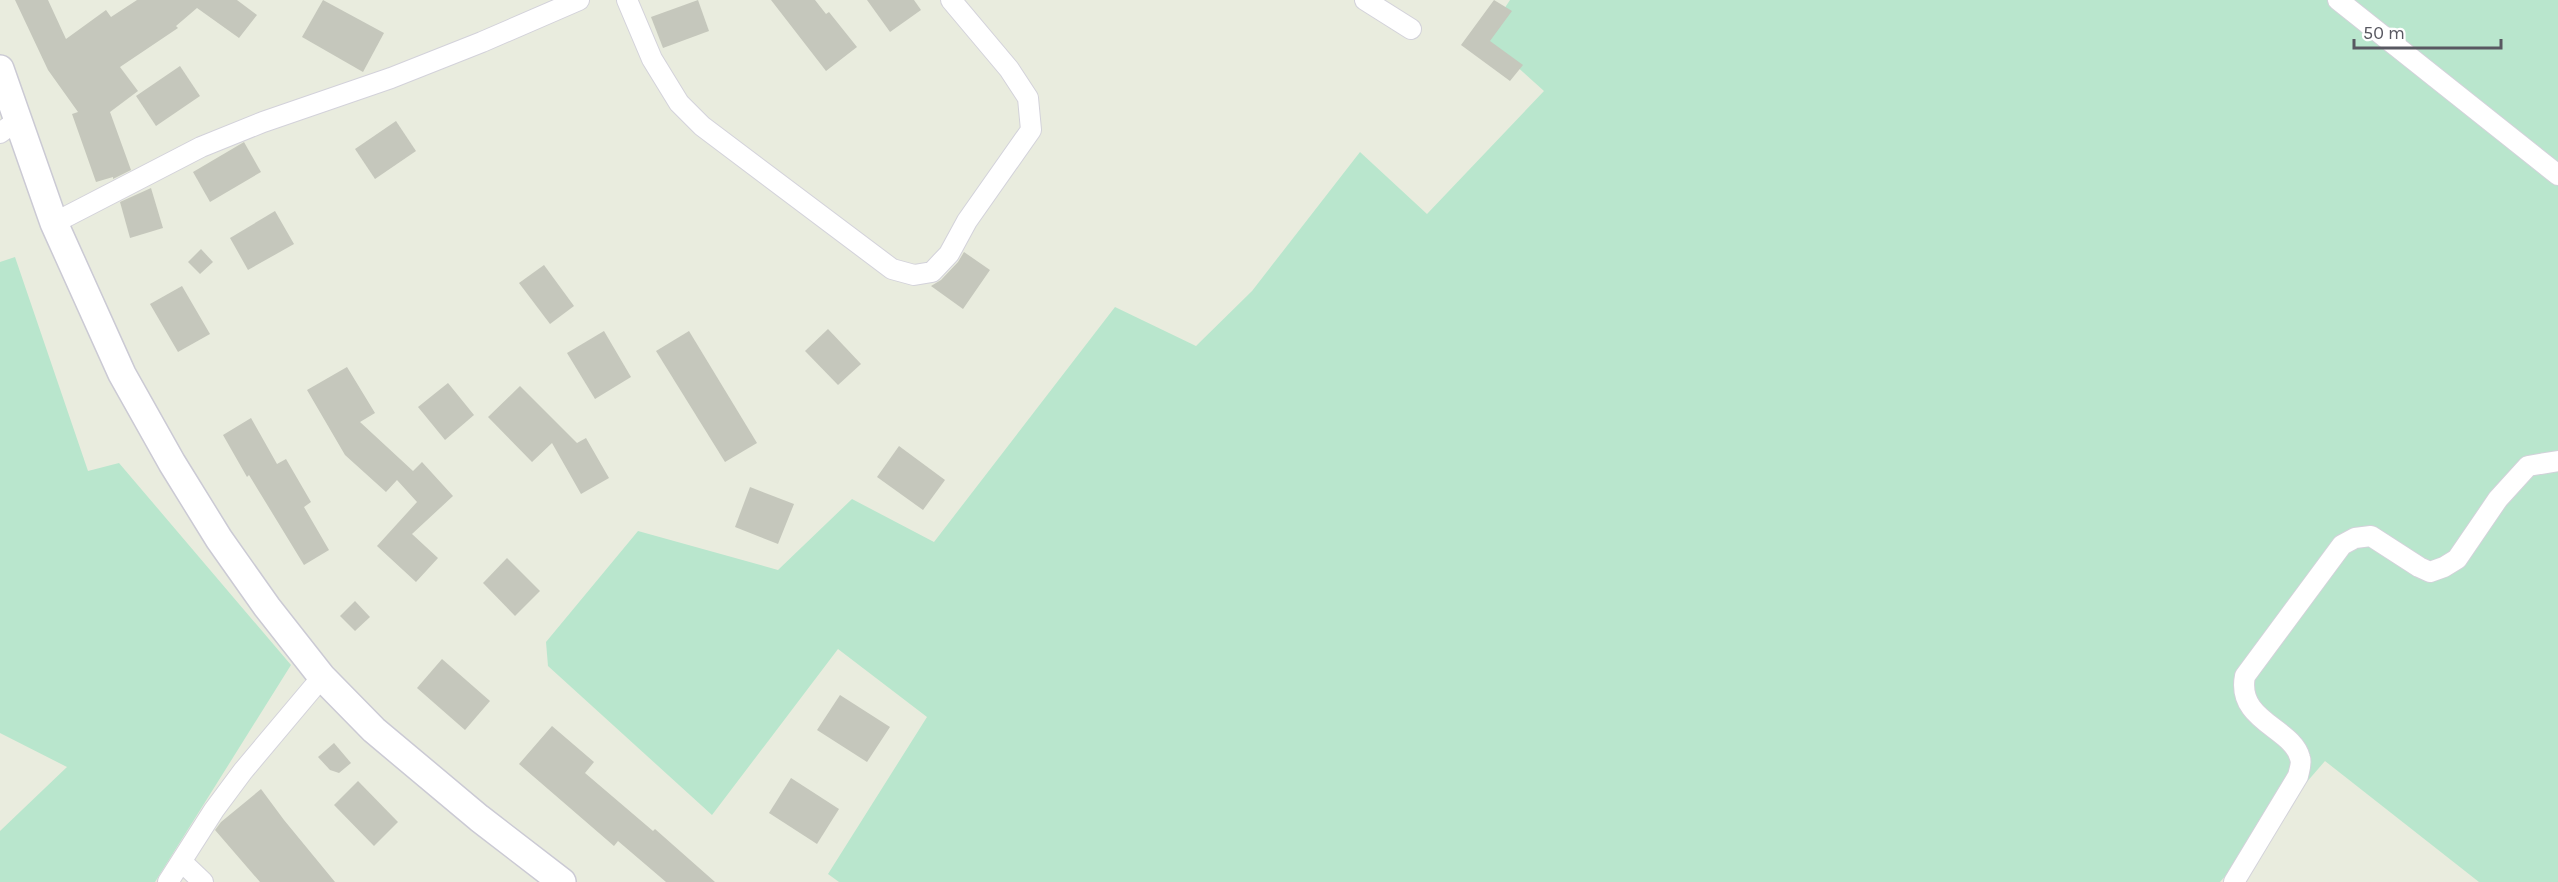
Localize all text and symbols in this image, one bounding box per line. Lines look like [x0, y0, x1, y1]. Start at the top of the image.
scale bar [2354, 12, 2501, 50]
text: 50 m [2363, 22, 2405, 44]

